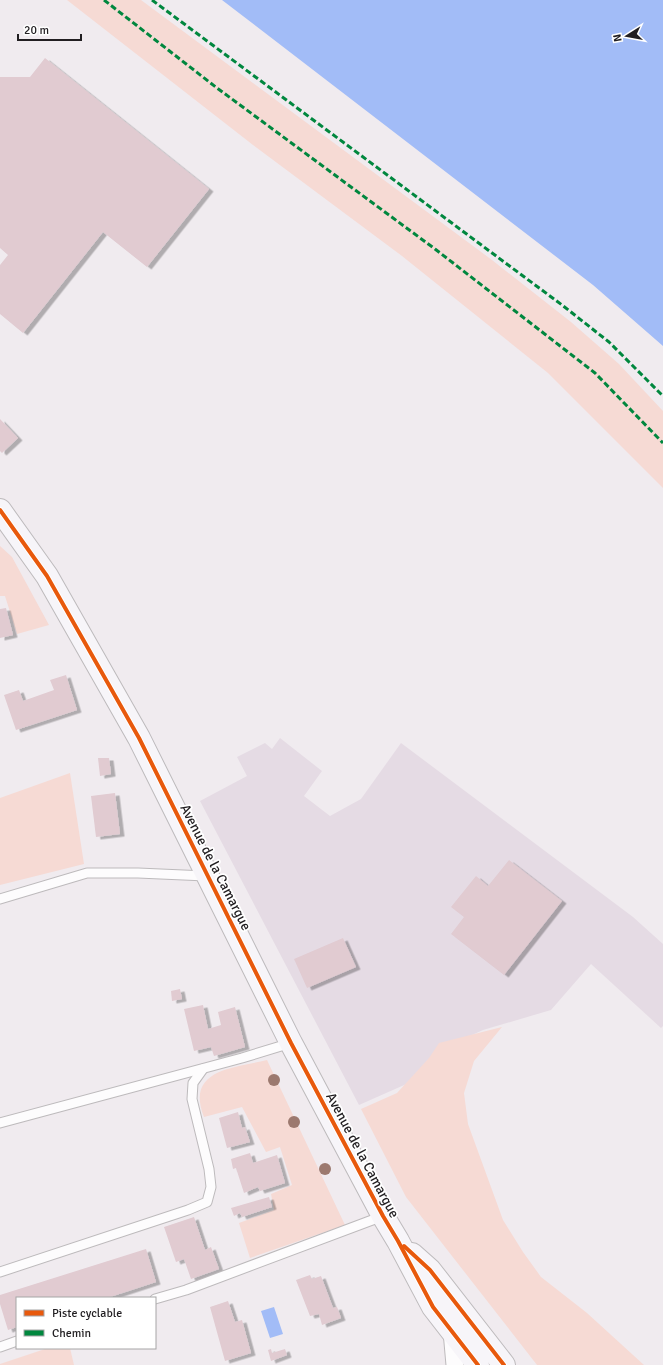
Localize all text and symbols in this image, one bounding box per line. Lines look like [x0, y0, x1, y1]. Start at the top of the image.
scale bar [18, 16, 81, 42]
north arrow [607, 16, 647, 56]
text: 20 m [24, 23, 49, 38]
text: N [611, 33, 625, 43]
street label: Avenue de la Camargue [176, 801, 255, 933]
street label: Avenue de la Camargue [322, 1090, 403, 1221]
legend [16, 1297, 156, 1349]
text: Piste cyclable [52, 1306, 122, 1321]
text: Chemin [52, 1326, 91, 1341]

